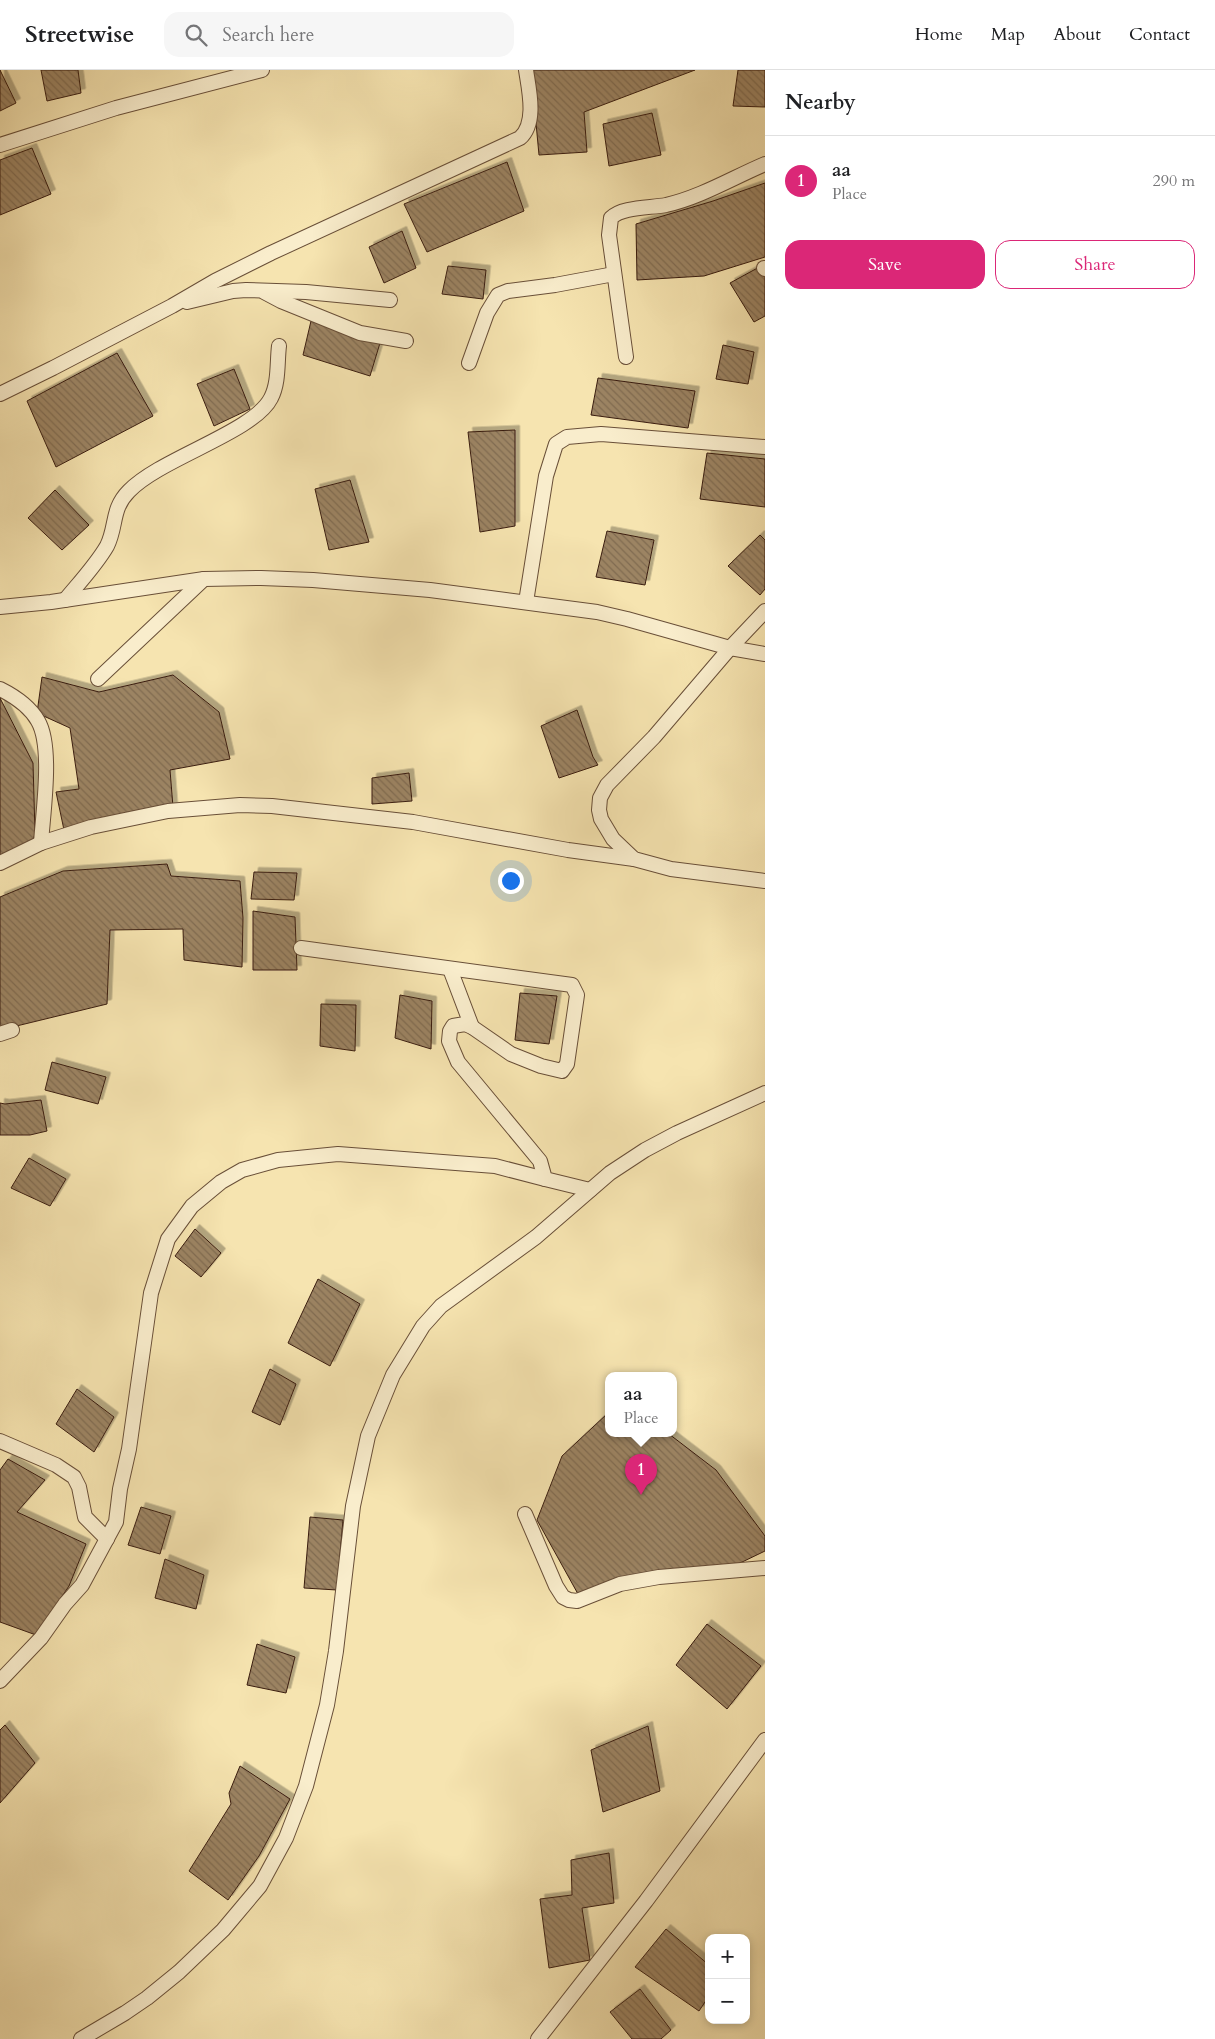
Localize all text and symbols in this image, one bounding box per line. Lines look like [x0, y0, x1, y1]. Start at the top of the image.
search box [164, 12, 514, 57]
text: Streetwise [25, 18, 134, 51]
icon: search [182, 21, 210, 49]
text: Search here [222, 22, 314, 48]
text: Home [915, 22, 963, 47]
text: Map [991, 22, 1025, 47]
text: About [1053, 22, 1101, 47]
text: Contact [1129, 22, 1190, 47]
text: Nearby [785, 88, 856, 117]
text: aa [832, 157, 851, 183]
text: 1 [797, 170, 805, 192]
text: 290 m [1153, 170, 1195, 192]
text: Place [832, 183, 867, 205]
button: Save [785, 240, 985, 289]
button: Share [995, 240, 1195, 289]
your location [498, 868, 524, 894]
popup [605, 1372, 677, 1437]
text: aa [623, 1381, 642, 1407]
text: Place [623, 1407, 659, 1429]
pin: 1 [625, 1454, 657, 1495]
map controls [705, 1934, 750, 2024]
button: + [705, 1934, 750, 1979]
button: − [705, 1979, 750, 2024]

